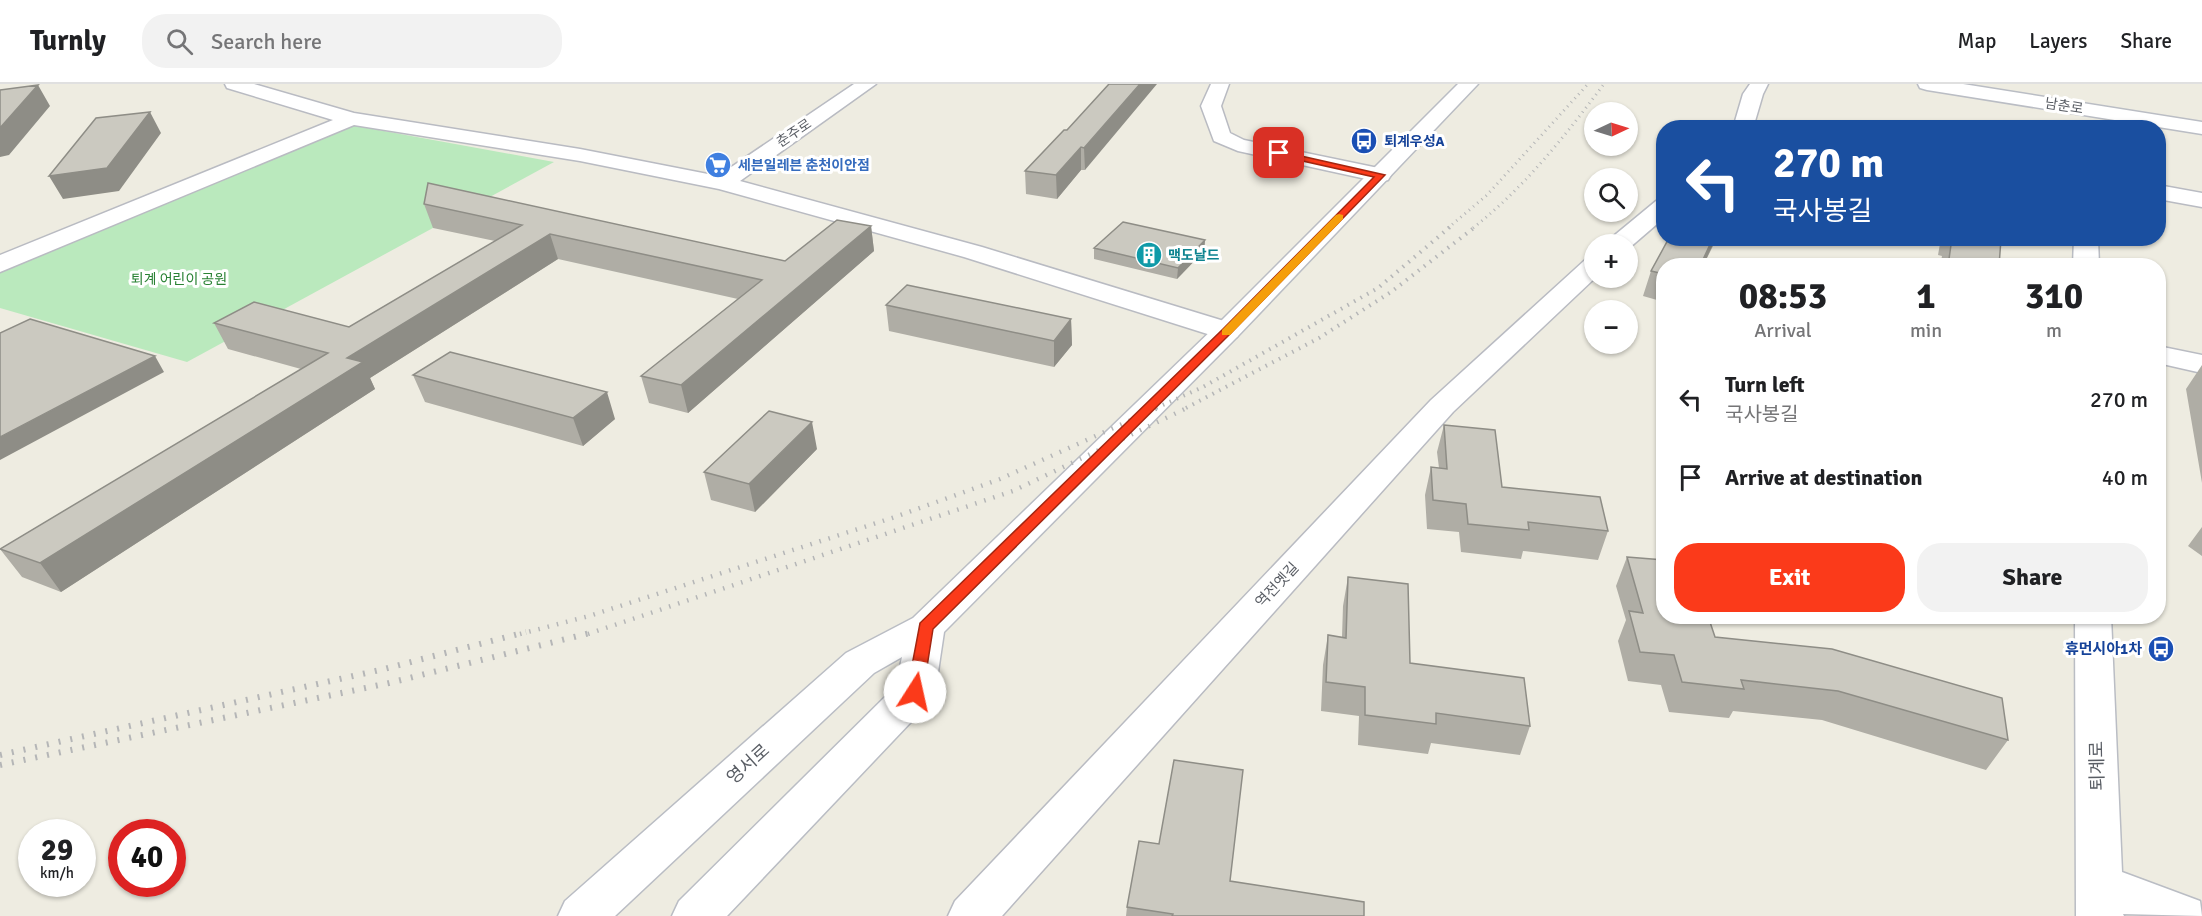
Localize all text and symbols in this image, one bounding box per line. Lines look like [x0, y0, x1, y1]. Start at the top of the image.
search box [142, 14, 562, 68]
text: Turnly [30, 24, 106, 58]
icon: search [163, 25, 196, 58]
text: Search here [211, 28, 322, 55]
text: Map [1958, 28, 1996, 54]
text: Layers [2029, 28, 2087, 54]
text: Share [2120, 28, 2172, 54]
street label: 남춘로 [2044, 95, 2085, 117]
north arrow [1584, 102, 1638, 156]
map controls [1584, 102, 1638, 354]
street label: 춘주로 [773, 115, 815, 151]
bus stop icon: 퇴계우성A [1349, 126, 1379, 156]
pin [1253, 127, 1304, 178]
place label: 퇴계우성A [1384, 133, 1445, 150]
icon: arrive [1262, 136, 1295, 169]
text: 270 m [1773, 138, 1884, 189]
icon: left [1674, 144, 1752, 222]
supermarket icon: 세븐일레븐 춘천이안점 [703, 150, 733, 180]
place label: 세븐일레븐 춘천이안점 [738, 157, 870, 174]
button: search [1584, 168, 1638, 222]
text: 국사봉길 [1773, 195, 1872, 228]
button: + [1584, 234, 1638, 288]
building icon: 맥도날드 [1134, 240, 1164, 270]
place label: 맥도날드 [1168, 247, 1220, 264]
park label: 퇴계 어린이 공원 [131, 271, 227, 288]
text: 08:53 [1739, 274, 1827, 319]
text: 1 [1916, 274, 1936, 319]
text: 310 [2025, 274, 2083, 319]
button: − [1584, 300, 1638, 354]
text: Arrival [1754, 318, 1812, 343]
text: min [1910, 318, 1942, 343]
text: m [2046, 318, 2062, 343]
text: Turn left [1725, 371, 1805, 398]
icon: left [1674, 383, 1707, 416]
text: 270 m [2090, 386, 2148, 413]
text: 국사봉길 [1725, 402, 1799, 427]
icon: arrive [1674, 461, 1707, 494]
text: Arrive at destination [1725, 464, 1922, 491]
text: 40 m [2102, 464, 2148, 491]
button: Exit [1674, 543, 1905, 612]
button: Share [1917, 543, 2148, 612]
street label: 역전옛길 [1252, 559, 1302, 611]
bus stop icon: 휴먼시아1차 [2146, 634, 2176, 664]
place label: 휴먼시아1차 [2065, 640, 2142, 658]
position arrow [883, 660, 947, 724]
street label: 영서로 [722, 739, 774, 789]
street label: 퇴계로 [2086, 741, 2108, 791]
speed limit sign: 40 [108, 819, 186, 897]
text: 29 [41, 832, 73, 869]
text: km/h [40, 864, 74, 882]

